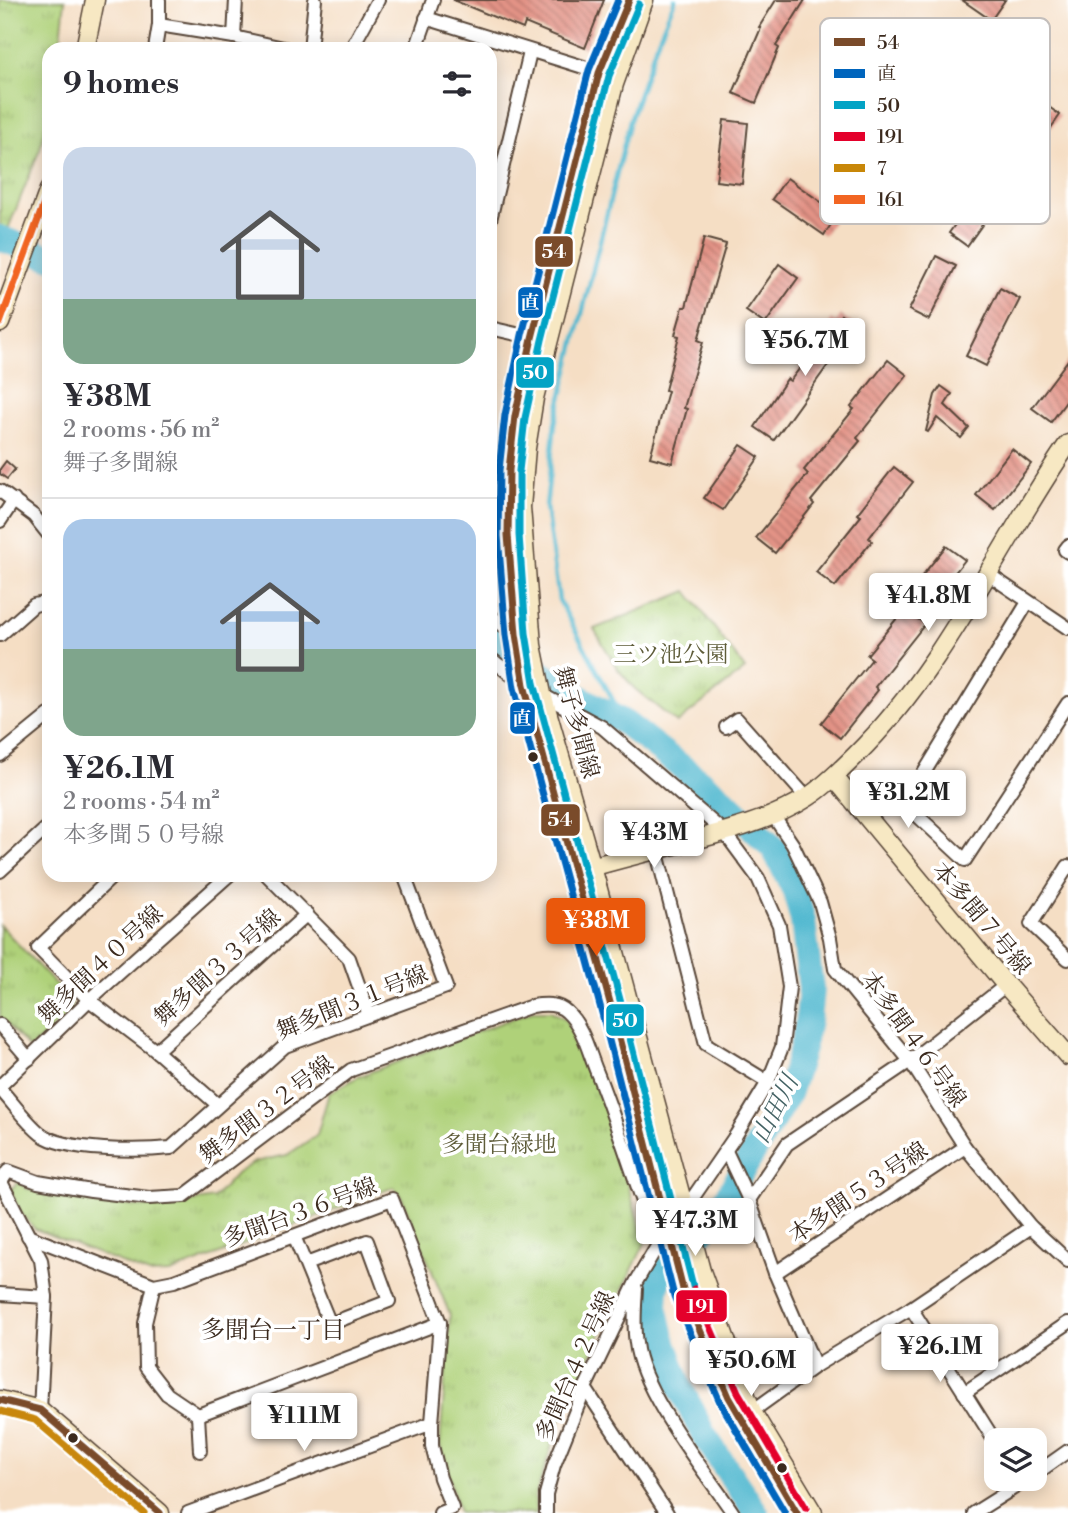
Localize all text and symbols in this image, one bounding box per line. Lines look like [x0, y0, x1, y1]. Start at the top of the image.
legend [820, 18, 1050, 224]
text: 54 [877, 31, 899, 55]
text: 直 [877, 62, 896, 86]
text: 9 homes [63, 65, 179, 103]
icon: filters [438, 65, 476, 103]
text: 50 [877, 94, 900, 118]
text: 191 [877, 125, 904, 149]
text: 7 [877, 157, 887, 181]
text: 161 [877, 188, 904, 212]
icon: home [207, 192, 333, 318]
line badge: 54 [534, 235, 574, 268]
text: 54 [542, 240, 567, 264]
line badge: 直 [517, 286, 544, 319]
text: 直 [520, 291, 540, 315]
pin: ¥56.7M [748, 318, 862, 378]
text: ¥56.7M [761, 327, 849, 355]
line badge: 50 [515, 356, 555, 389]
text: 50 [522, 361, 548, 385]
text: ¥38M [63, 378, 151, 416]
text: 2 rooms · 56 m² [63, 416, 219, 444]
text: 舞子多聞線 [63, 449, 178, 477]
icon: home [207, 564, 333, 690]
pin: ¥41.8M [871, 574, 985, 633]
text: ¥41.8M [885, 582, 971, 610]
park label: 三ツ池公園 [614, 641, 729, 669]
street label: 舞子多聞線 [548, 663, 604, 781]
line badge: 直 [509, 701, 536, 735]
text: 直 [512, 707, 532, 731]
text: ¥26.1M [63, 750, 174, 788]
unlabelled marker [526, 750, 540, 764]
pin: ¥31.2M [851, 770, 965, 830]
text: ¥31.2M [866, 779, 950, 807]
text: 2 rooms · 54 m² [63, 788, 220, 816]
line badge: 54 [540, 803, 581, 837]
text: 54 [548, 808, 573, 832]
pin: ¥43M [613, 810, 695, 870]
text: ¥43M [620, 819, 688, 847]
text: 本多聞５０号線 [63, 821, 224, 849]
street label: 本多聞７号線 [926, 857, 1036, 980]
pin: ¥38M [555, 898, 637, 958]
street label: 舞多聞４０号線 [32, 900, 169, 1030]
street label: 舞多聞３３号線 [148, 903, 287, 1032]
text: ¥38M [562, 907, 630, 935]
street label: 舞多聞３１号線 [272, 960, 432, 1046]
street label: 本多聞４６号線 [855, 966, 972, 1113]
line badge: 50 [605, 1003, 645, 1037]
text: 50 [612, 1009, 638, 1033]
street label: 舞多聞３２号線 [194, 1050, 339, 1169]
water label: 山田川 [746, 1068, 807, 1148]
park label: 多聞台緑地 [442, 1131, 557, 1159]
street label: 本多聞５３号線 [784, 1136, 933, 1249]
street label: 多聞台３６号線 [220, 1172, 381, 1254]
pin: ¥47.3M [638, 1198, 752, 1258]
text: ¥47.3M [652, 1207, 738, 1235]
street label: 多聞台４２号線 [530, 1287, 621, 1446]
line badge: 191 [675, 1289, 728, 1323]
text: 191 [686, 1295, 716, 1319]
district label: 多聞台一丁目 [201, 1316, 345, 1346]
pin: ¥26.1M [883, 1324, 997, 1384]
text: ¥26.1M [897, 1333, 983, 1361]
pin: ¥50.6M [694, 1338, 808, 1398]
text: ¥50.6M [706, 1347, 796, 1375]
pin: ¥111M [255, 1394, 353, 1453]
text: ¥111M [267, 1402, 341, 1430]
map controls [984, 1428, 1047, 1491]
button: layers [984, 1428, 1047, 1491]
unlabelled marker [66, 1431, 80, 1445]
unlabelled marker [775, 1461, 789, 1475]

